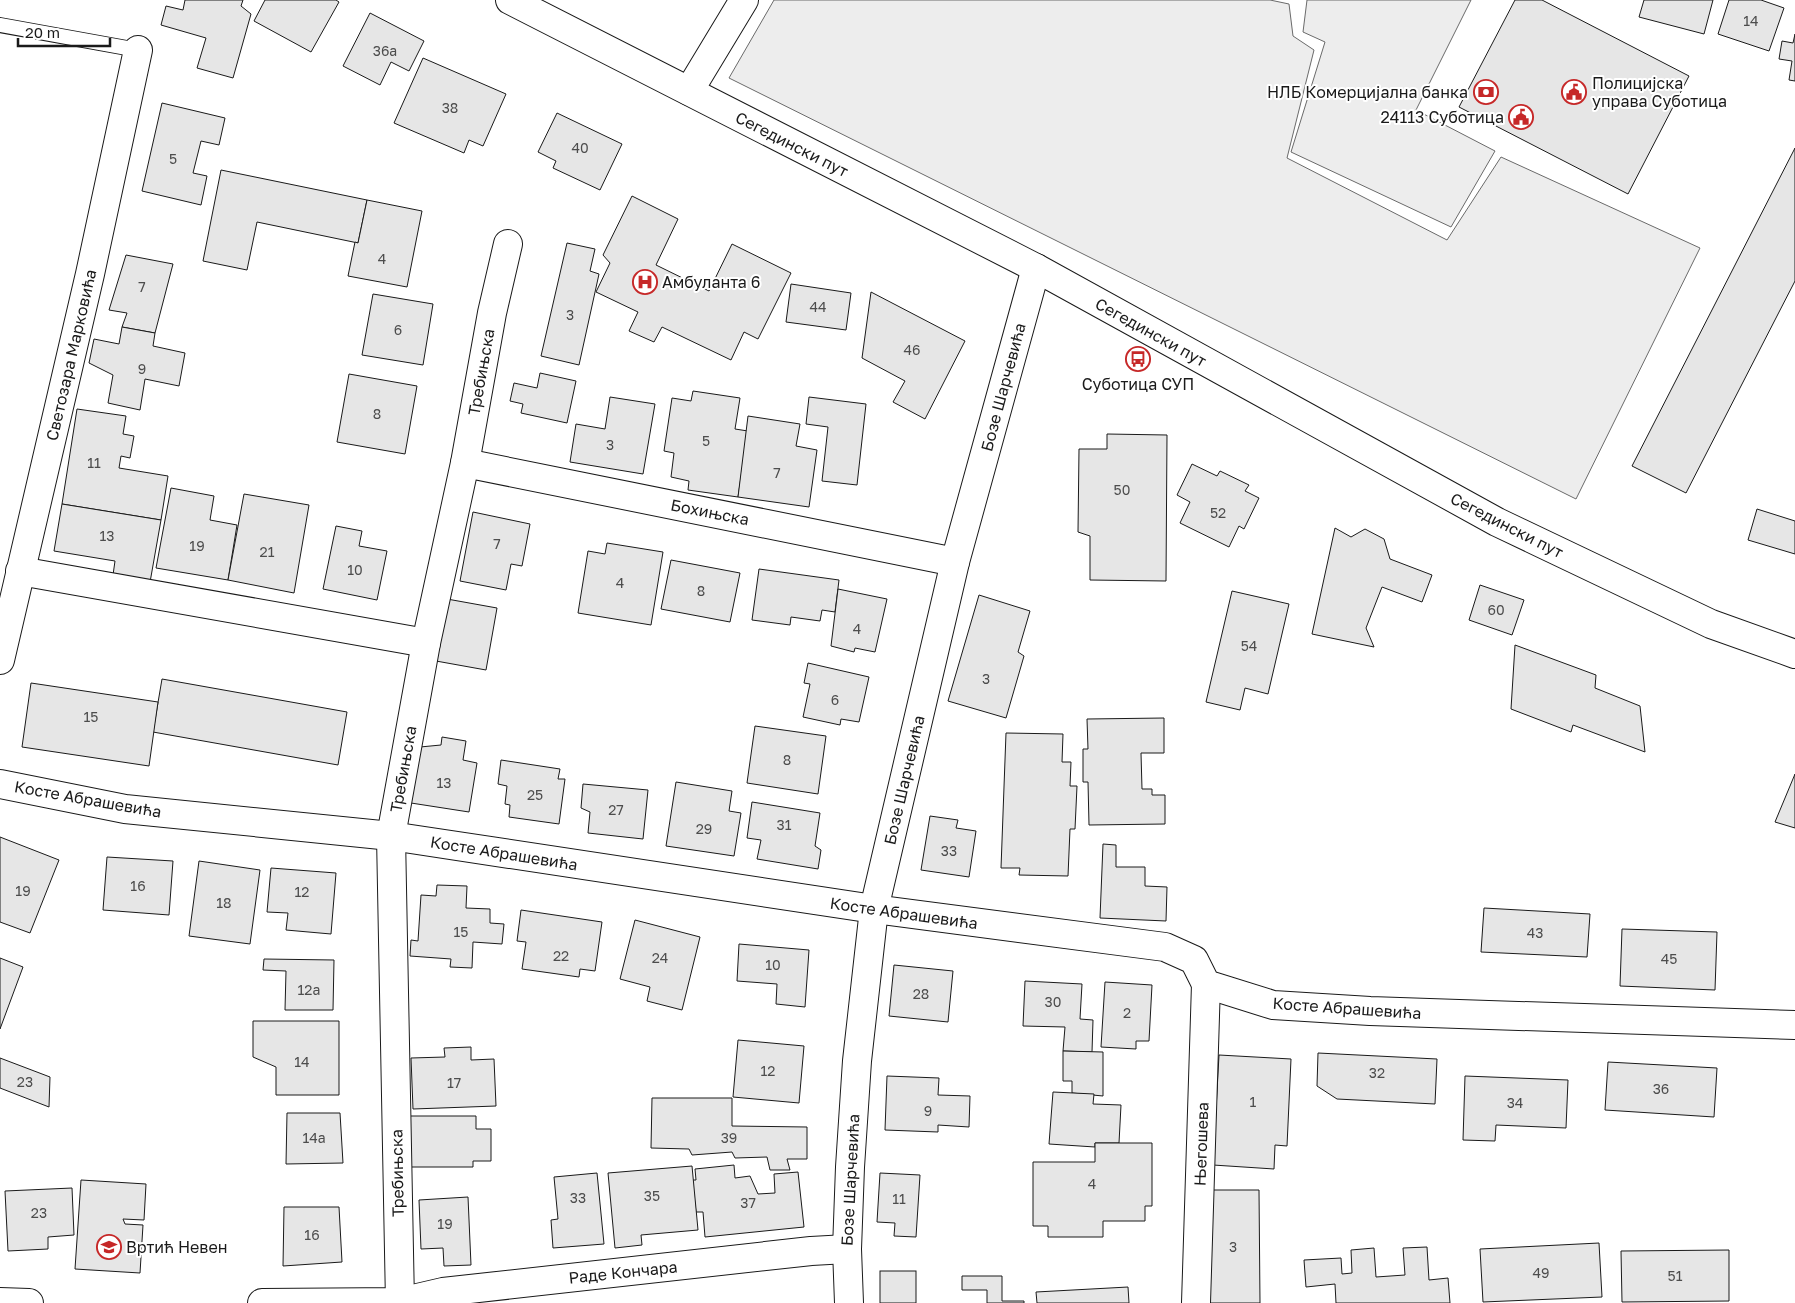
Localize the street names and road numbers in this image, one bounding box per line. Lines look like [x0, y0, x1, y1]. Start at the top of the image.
street label: Сегедински пут [732, 107, 852, 181]
street label: Светозара Марковића [42, 267, 100, 443]
street label: Сегедински пут [1092, 293, 1210, 371]
street label: Бозе Шарчевића [976, 321, 1030, 453]
street label: Требињска [464, 327, 498, 417]
street label: Сегедински пут [1447, 488, 1567, 562]
street label: Бохињска [669, 495, 751, 529]
street label: Бозе Шарчевића [879, 713, 929, 847]
street label: Требињска [386, 724, 420, 814]
street label: Косте Абрашевића [13, 776, 163, 822]
street label: Косте Абрашевића [429, 831, 579, 875]
street label: Косте Абрашевића [829, 893, 979, 933]
street label: Косте Абрашевића [1272, 993, 1422, 1023]
street label: Његошева [1190, 1102, 1212, 1186]
street label: Бозе Шарчевића [837, 1113, 863, 1247]
street label: Требињска [386, 1129, 408, 1217]
street label: Раде Кончара [567, 1256, 679, 1288]

